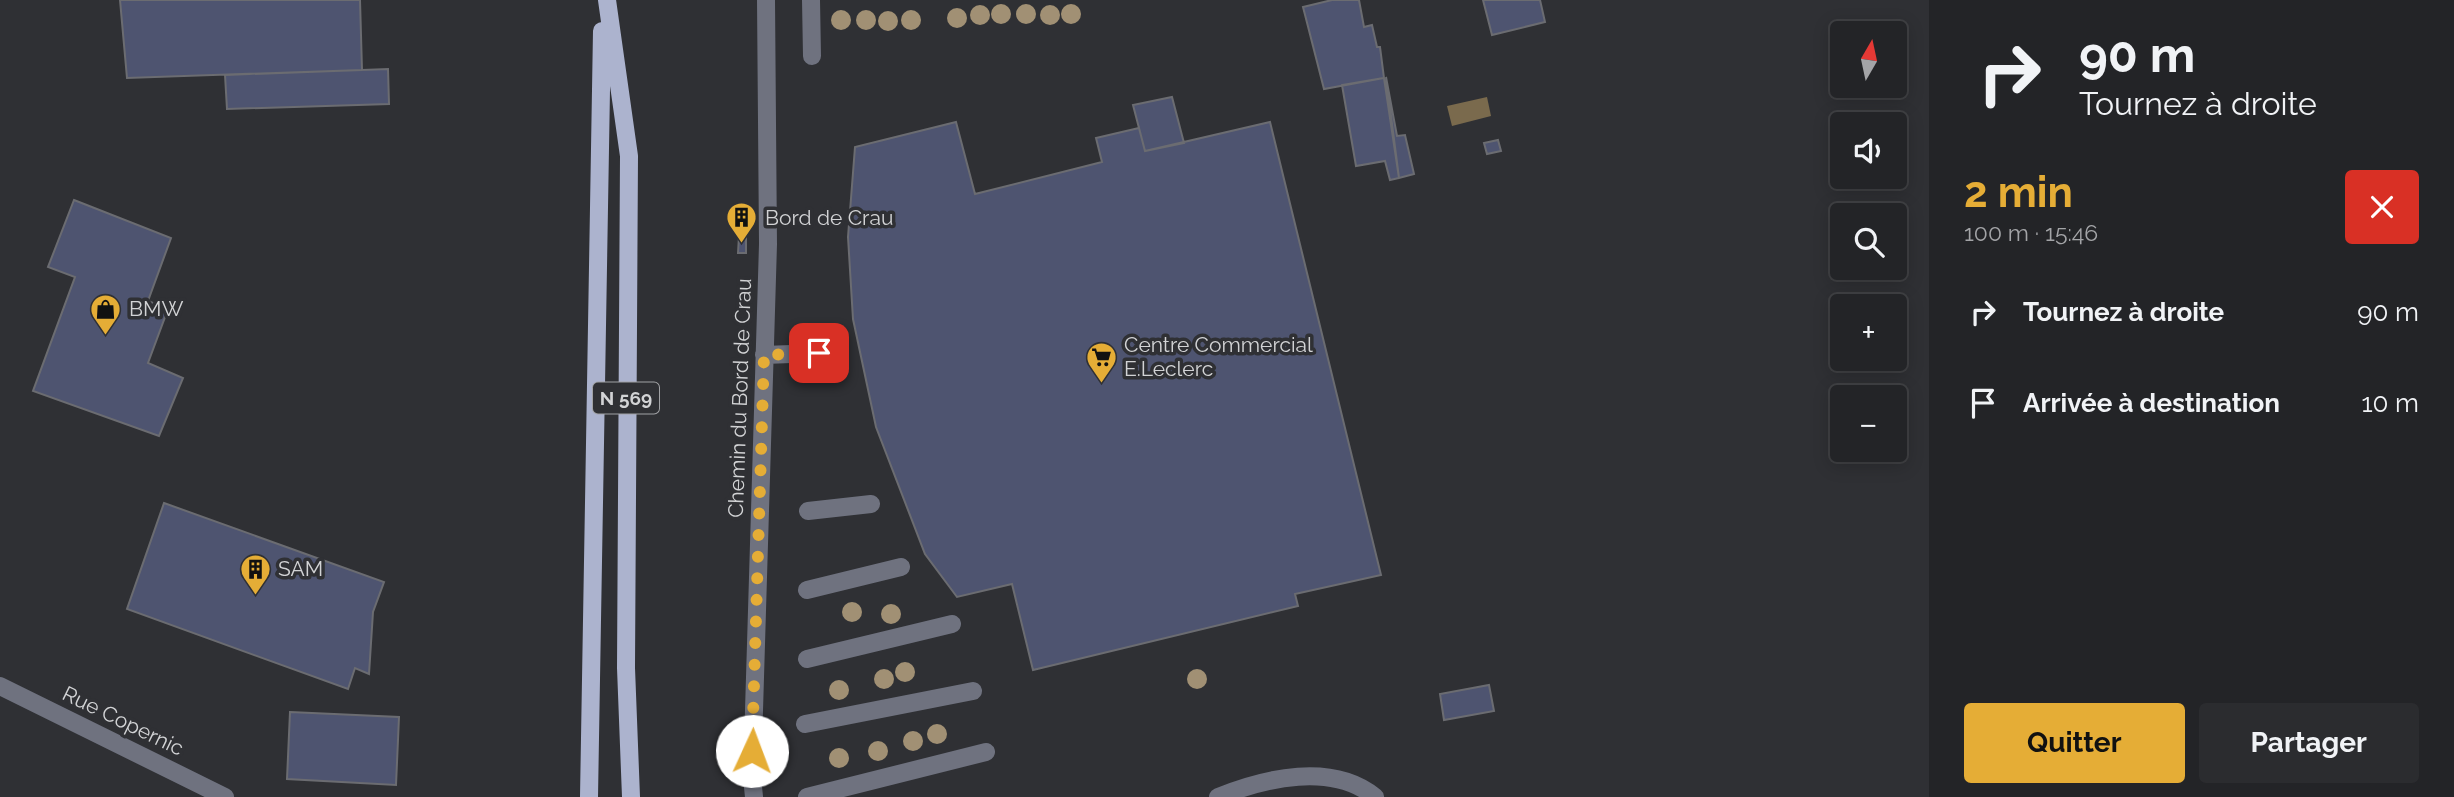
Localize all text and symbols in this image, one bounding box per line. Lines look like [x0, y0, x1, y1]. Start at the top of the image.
north arrow [1830, 21, 1908, 98]
map controls [1830, 21, 1907, 462]
text: 90 m [2079, 26, 2195, 83]
icon: right [1964, 28, 2055, 119]
text: Tournez à droite [2079, 85, 2317, 122]
button: sound [1830, 112, 1907, 189]
text: 2 min [1964, 168, 2073, 217]
button: close [2345, 170, 2419, 244]
building icon: Bord de Crau [725, 201, 759, 245]
button: search [1830, 203, 1907, 280]
place label: Bord de Crau [765, 205, 893, 230]
text: 100 m · 15:46 [1964, 219, 2098, 246]
street label: Chemin du Bord de Crau [723, 278, 756, 518]
shop icon: BMW [89, 292, 123, 336]
icon: right [1964, 293, 2002, 331]
button: + [1830, 294, 1907, 371]
place label: BMW [129, 296, 183, 321]
text: Tournez à droite [2023, 297, 2224, 327]
text: 90 m [2357, 297, 2419, 327]
pin [789, 323, 849, 383]
place label: Centre Commercial E.Leclerc [1124, 332, 1313, 381]
icon: arrive [800, 334, 838, 372]
supermarket icon: Centre Commercial E.Leclerc [1084, 340, 1118, 384]
road number: N 569 [593, 382, 659, 414]
icon: arrive [1964, 384, 2002, 422]
button: − [1830, 385, 1907, 462]
text: Arrivée à destination [2023, 388, 2280, 418]
text: 10 m [2361, 388, 2419, 418]
building icon: SAM [238, 552, 272, 596]
place label: SAM [278, 556, 323, 581]
street label: Rue Copernic [59, 680, 188, 761]
button: Quitter [1964, 703, 2185, 783]
button: Partager [2199, 703, 2419, 783]
position arrow [715, 714, 789, 788]

